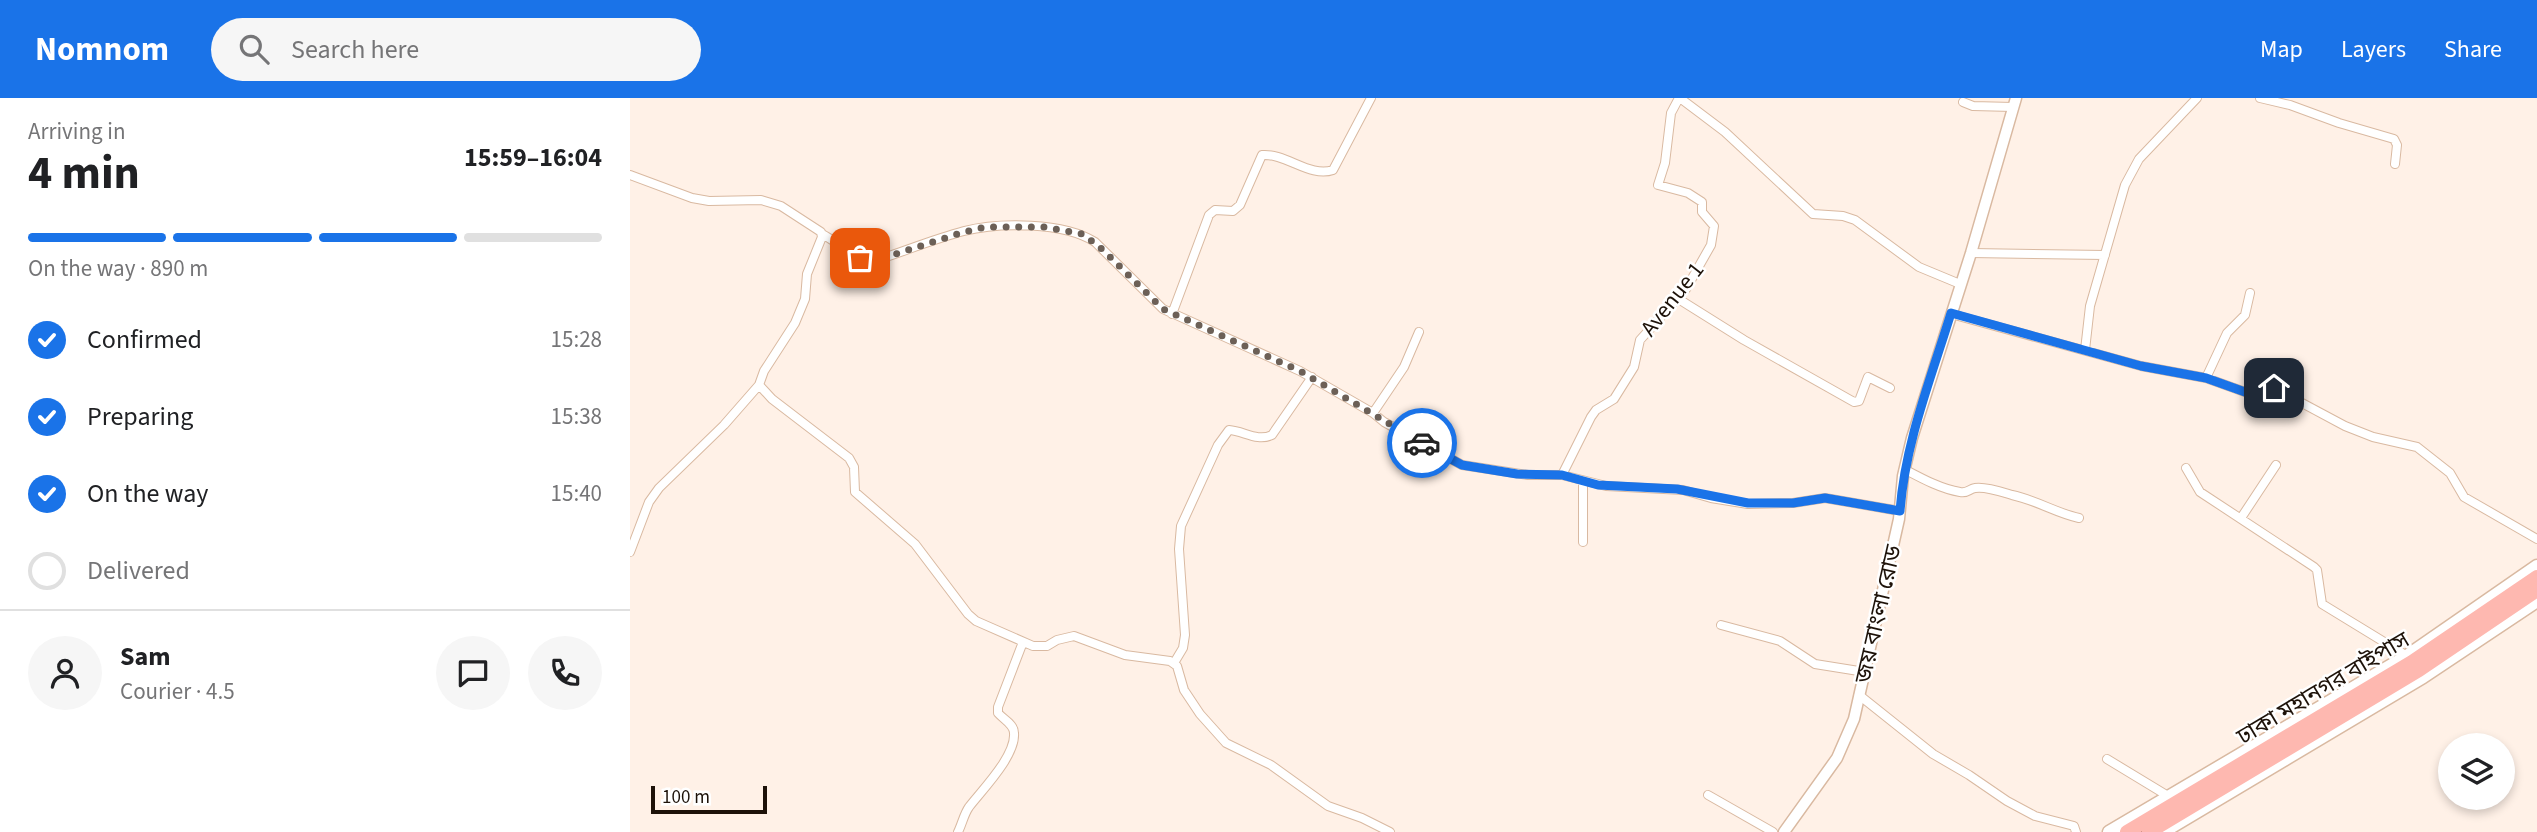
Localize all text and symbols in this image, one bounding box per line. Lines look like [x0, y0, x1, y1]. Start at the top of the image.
search box [211, 18, 701, 81]
text: Nomnom [35, 26, 169, 73]
icon: search [235, 30, 273, 68]
text: Search here [291, 31, 419, 68]
text: Map [2260, 32, 2303, 67]
text: Layers [2341, 32, 2406, 67]
text: Share [2444, 32, 2502, 67]
text: Arriving in [28, 115, 126, 148]
text: 15:59–16:04 [464, 139, 602, 176]
text: 4 min [28, 141, 140, 206]
pin [830, 228, 890, 288]
icon: bag [841, 239, 879, 277]
text: On the way · 890 m [28, 252, 208, 285]
street label: Avenue 1 [1632, 255, 1712, 343]
icon: check [28, 321, 66, 359]
text: Confirmed [87, 321, 202, 358]
text: 15:28 [551, 323, 602, 356]
pin [2244, 358, 2304, 418]
icon: home [2255, 369, 2293, 407]
icon: check [28, 398, 66, 436]
text: Preparing [87, 398, 193, 435]
text: 15:38 [551, 400, 602, 433]
courier [1387, 408, 1457, 478]
icon: car [1403, 424, 1441, 462]
icon: check [28, 475, 66, 513]
text: On the way [87, 475, 208, 512]
text: 15:40 [551, 477, 602, 510]
street label: জয় বাংলা রোড [1846, 541, 1910, 687]
text: Delivered [87, 552, 190, 589]
street label: ঢাকা মহানগর বাইপাস [2229, 623, 2416, 753]
button: person [28, 636, 102, 710]
button: chat [436, 636, 510, 710]
button: phone [528, 636, 602, 710]
text: Sam [120, 638, 170, 675]
text: Courier · 4.5 [120, 675, 235, 708]
map controls [2438, 733, 2515, 810]
button: layers [2438, 733, 2515, 810]
scale bar [651, 783, 766, 815]
text: 100 m [662, 784, 710, 811]

